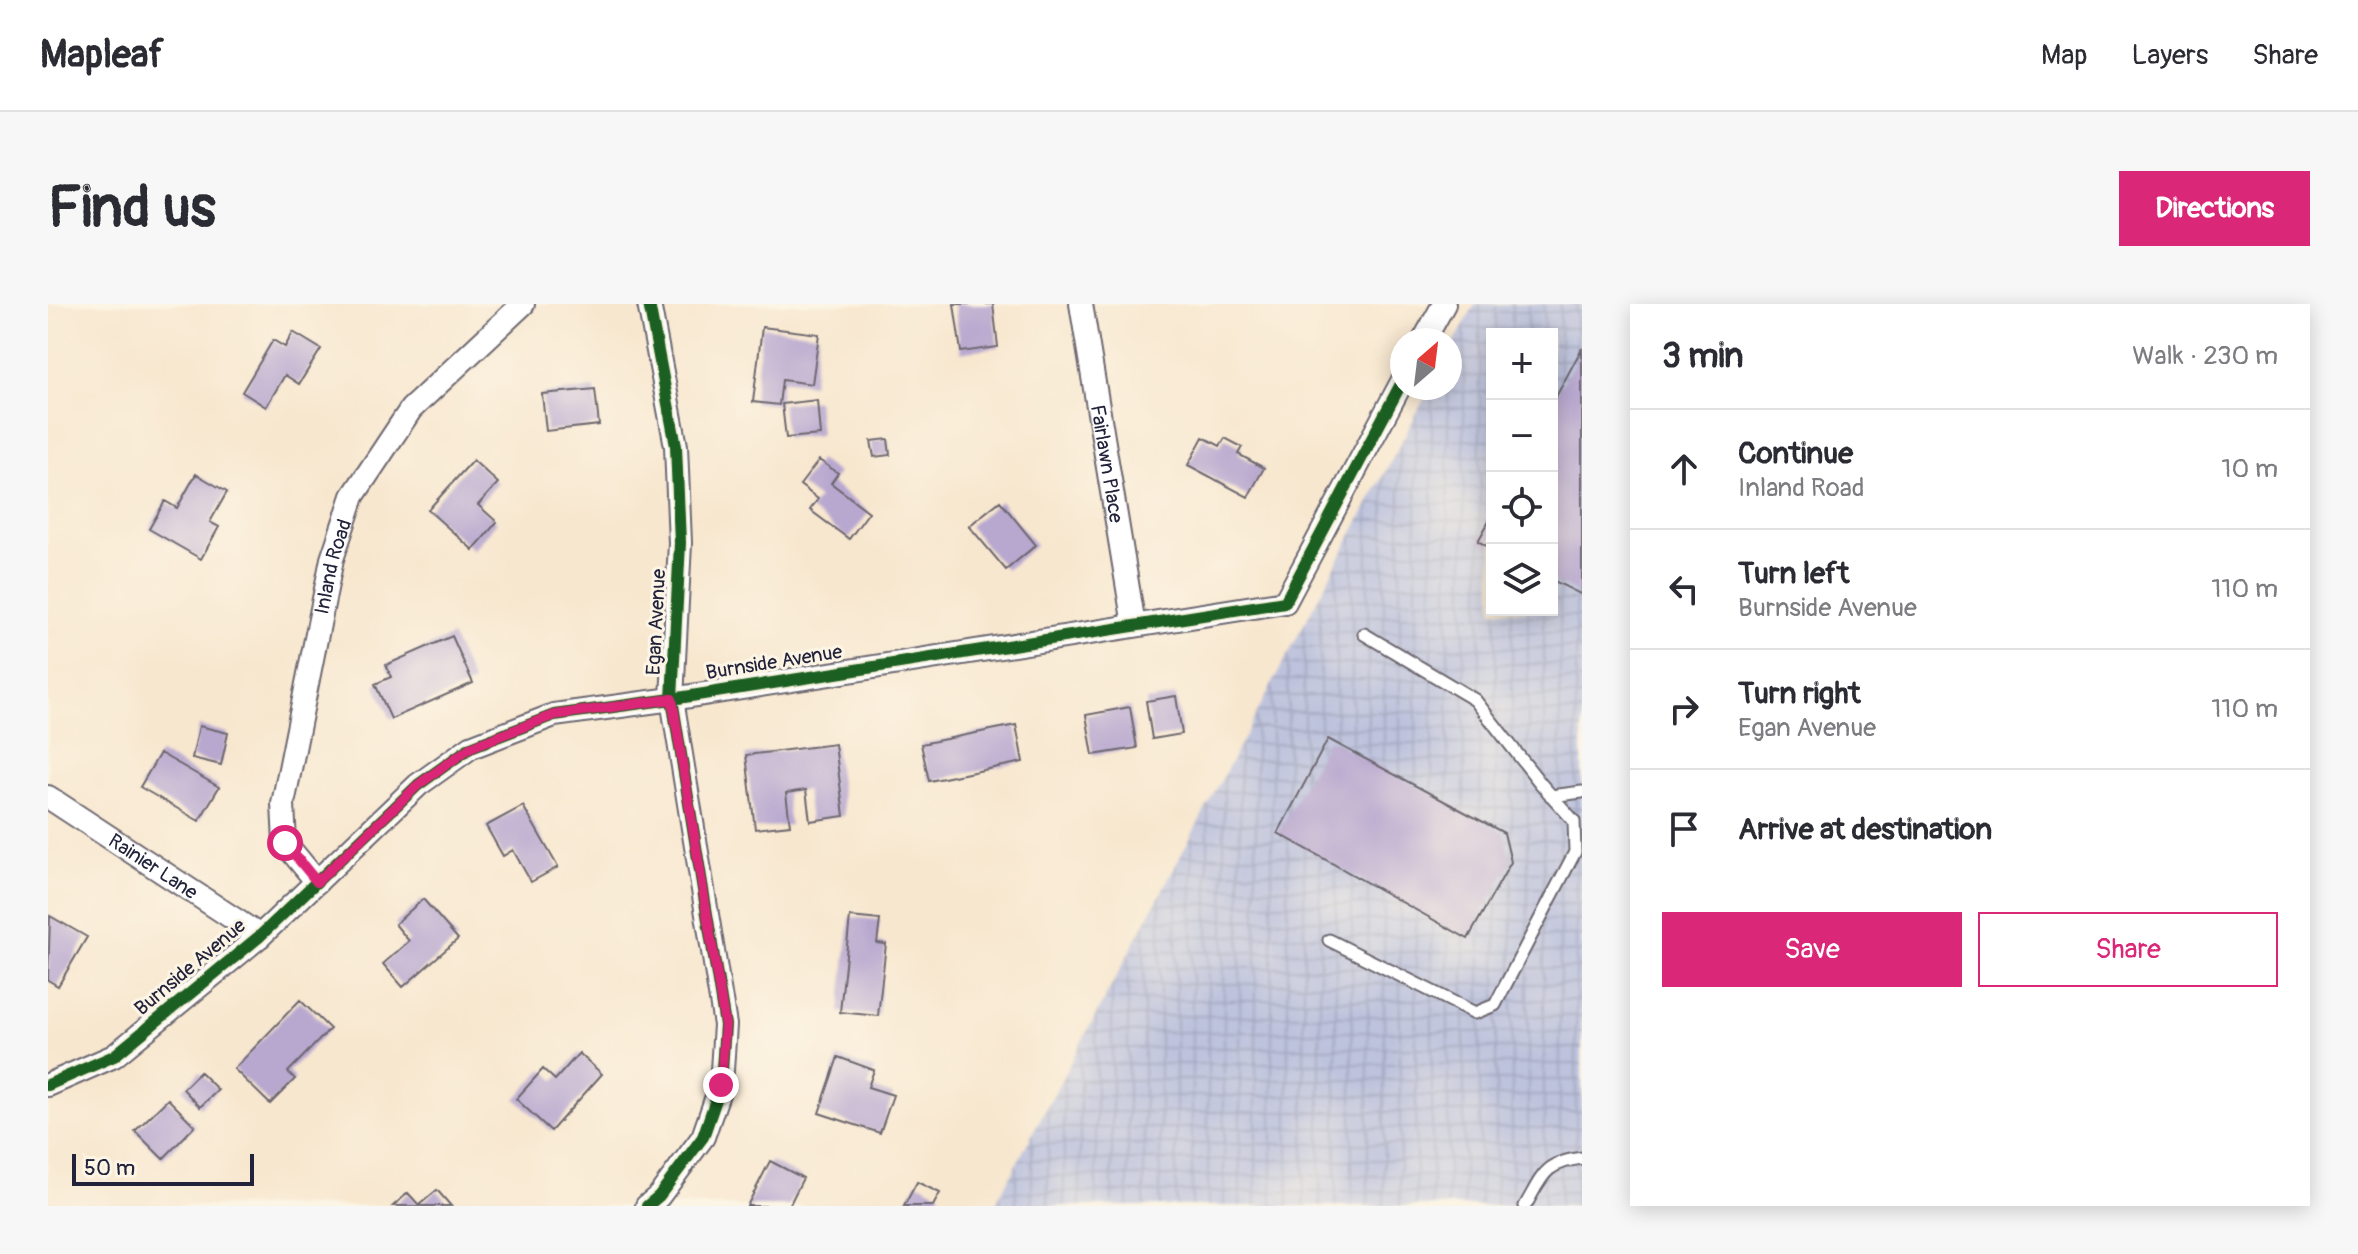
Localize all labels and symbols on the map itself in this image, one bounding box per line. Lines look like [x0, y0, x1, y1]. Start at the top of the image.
north arrow [1390, 328, 1462, 400]
street label: Fairlawn Place [1085, 403, 1129, 525]
street label: Inland Road [309, 516, 357, 616]
street label: Egan Avenue [641, 568, 671, 676]
street label: Burnside Avenue [704, 639, 844, 685]
route start [267, 825, 303, 861]
street label: Rainier Lane [104, 828, 203, 904]
street label: Burnside Avenue [129, 913, 251, 1021]
route end [703, 1067, 739, 1103]
scale bar [72, 1150, 254, 1186]

